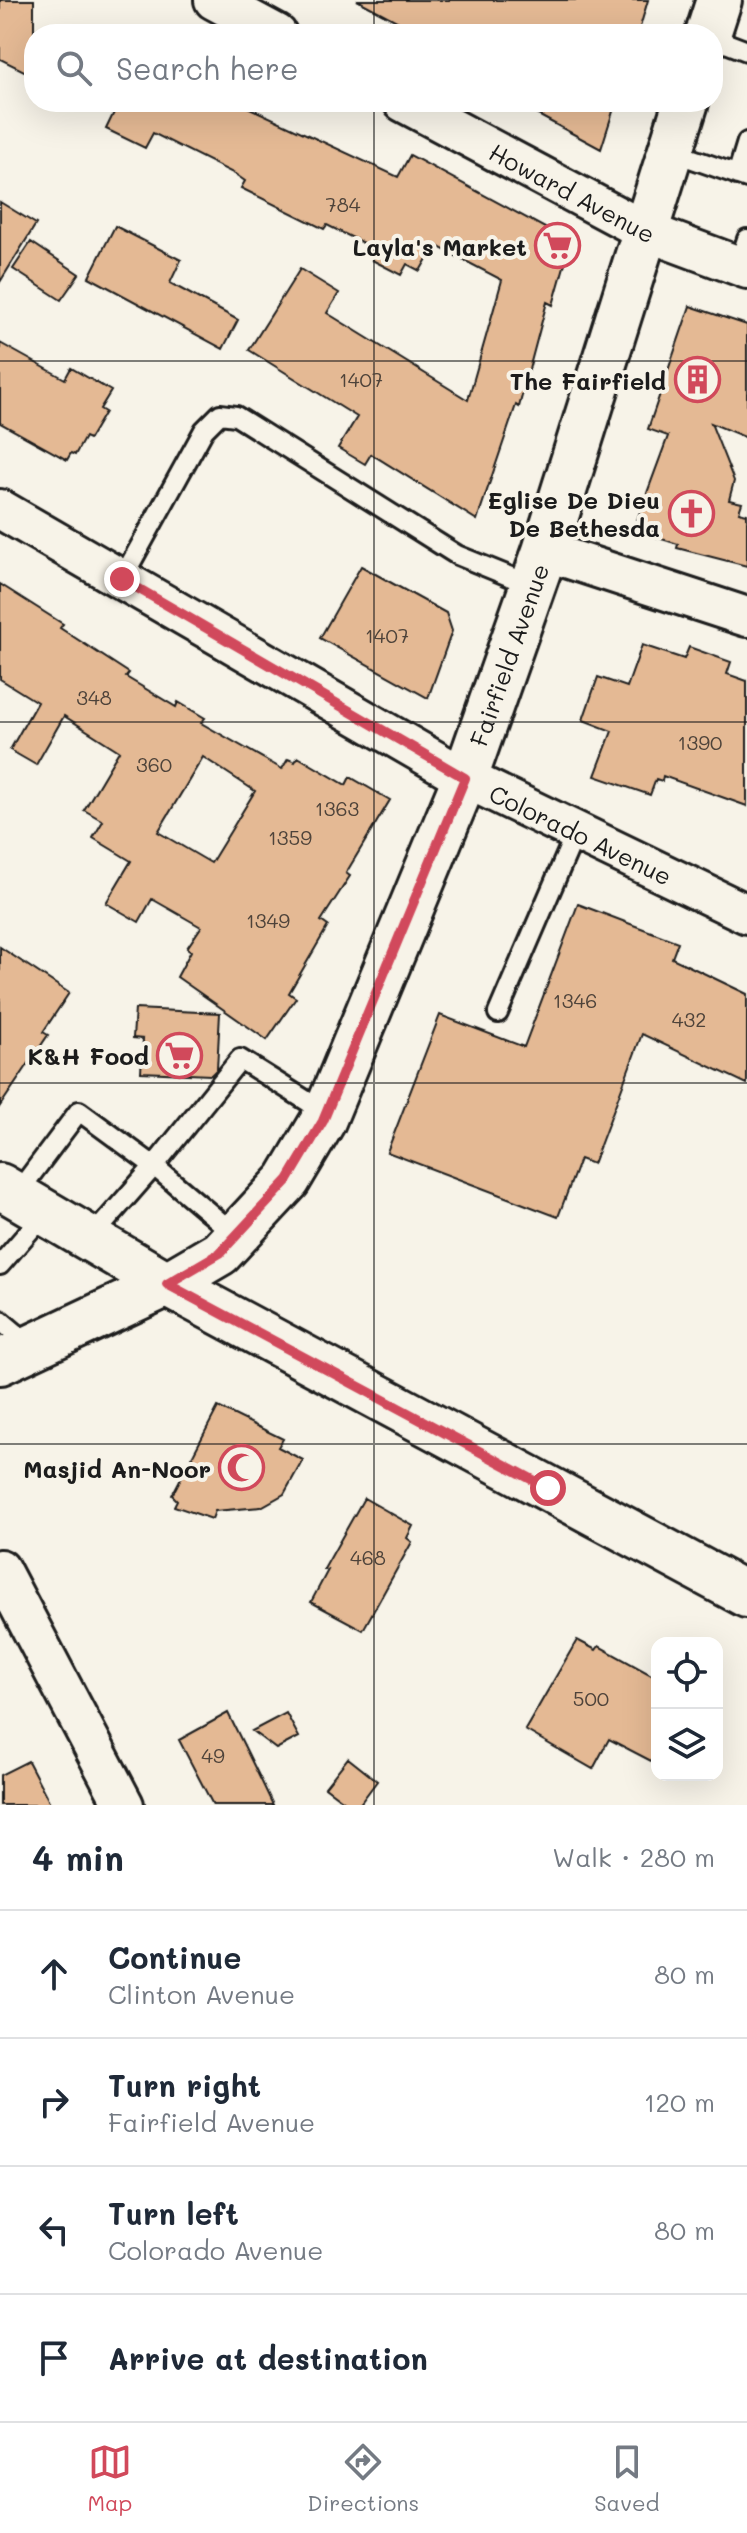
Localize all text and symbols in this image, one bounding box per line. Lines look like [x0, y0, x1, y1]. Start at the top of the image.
search box [24, 24, 723, 112]
icon: search [52, 46, 96, 90]
text: Search here [116, 48, 299, 88]
street label: Howard Avenue [484, 136, 659, 249]
house number: 784 [326, 191, 361, 217]
supermarket icon: Layla's Market [534, 222, 582, 270]
place label: Layla's Market [352, 231, 527, 262]
building icon: The Fairfield [673, 356, 721, 404]
place label: The Fairfield [510, 365, 666, 396]
house number: 1407 [339, 366, 383, 392]
place label: Eglise De Dieu De Bethesda [487, 484, 660, 543]
church icon: Eglise De Dieu De Bethesda [667, 489, 715, 537]
street label: Fairfield Avenue [462, 559, 555, 750]
route end [104, 561, 140, 597]
house number: 1407 [365, 622, 409, 648]
house number: 348 [76, 684, 112, 710]
house number: 1390 [678, 729, 722, 755]
house number: 360 [136, 751, 172, 777]
street label: Colorado Avenue [485, 777, 677, 891]
house number: 1363 [315, 795, 359, 821]
house number: 1359 [268, 824, 312, 850]
house number: 1349 [246, 907, 290, 933]
house number: 1346 [553, 987, 597, 1013]
house number: 432 [672, 1006, 706, 1032]
supermarket icon: K&H Food [156, 1031, 204, 1079]
place label: K&H Food [28, 1040, 149, 1071]
mosque icon: Masjid An-Noor [218, 1444, 266, 1492]
place label: Masjid An-Noor [23, 1453, 211, 1484]
route start [530, 1470, 566, 1506]
house number: 468 [350, 1544, 386, 1570]
map controls [651, 1637, 723, 1781]
button: locate [651, 1637, 723, 1709]
house number: 500 [573, 1685, 609, 1711]
button: layers [651, 1709, 723, 1781]
house number: 49 [201, 1742, 225, 1768]
text: 4 min [32, 1835, 124, 1880]
text: Walk · 280 m [552, 1840, 715, 1874]
text: Continue [108, 1937, 241, 1977]
icon: ahead [32, 1952, 76, 1996]
text: 80 m [654, 1957, 715, 1991]
text: Clinton Avenue [108, 1977, 295, 2011]
text: Turn right [108, 2065, 261, 2105]
icon: right [32, 2080, 76, 2124]
text: 120 m [644, 2085, 715, 2119]
text: Fairfield Avenue [108, 2105, 315, 2139]
text: Turn left [108, 2193, 239, 2233]
icon: left [32, 2208, 76, 2252]
text: 80 m [654, 2213, 715, 2247]
text: Colorado Avenue [108, 2233, 323, 2267]
icon: arrive [32, 2336, 76, 2380]
text: Arrive at destination [108, 2338, 428, 2378]
tab: Map [88, 2440, 132, 2517]
tab: Directions [307, 2440, 419, 2517]
tab: Saved [594, 2440, 659, 2517]

